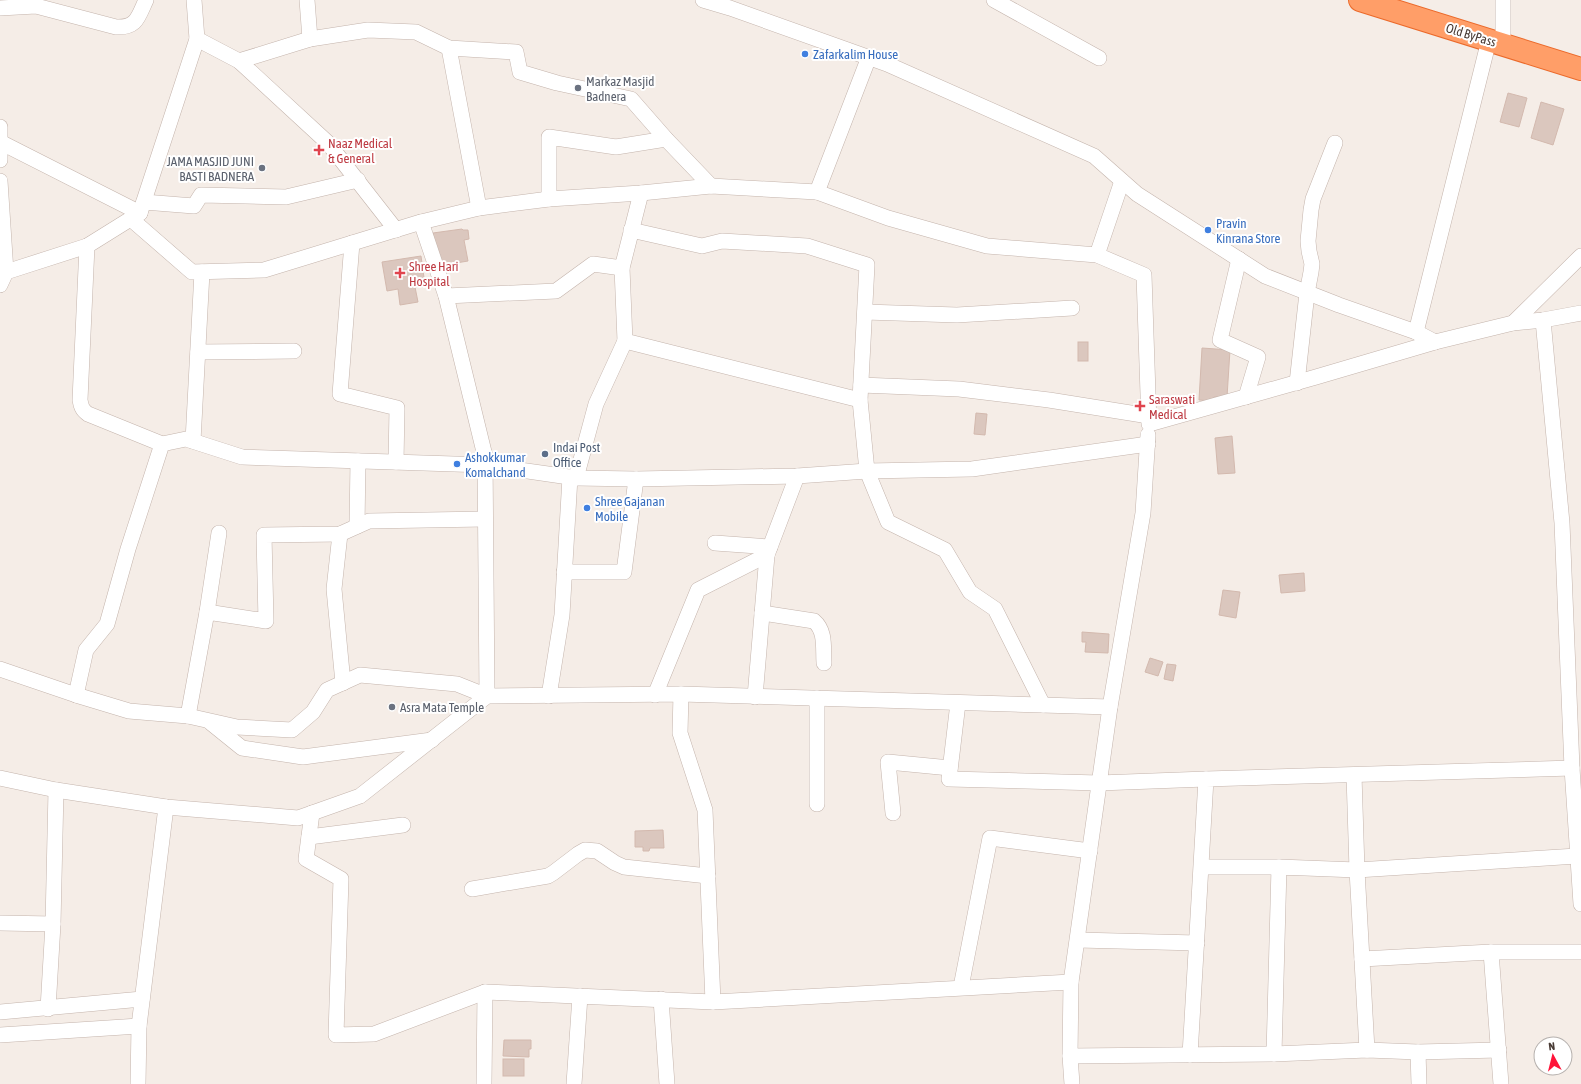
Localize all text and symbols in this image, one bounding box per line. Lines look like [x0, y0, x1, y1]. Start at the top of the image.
street label: Old ByPass [1444, 20, 1498, 50]
place label: Zafarkalim House [813, 47, 898, 62]
marker: Zafarkalim House [800, 49, 810, 59]
place label: Markaz Masjid Badnera [586, 74, 654, 104]
marker: Markaz Masjid Badnera [573, 83, 583, 93]
place label: Naaz Medical & General [328, 136, 393, 166]
marker: Naaz Medical & General [313, 144, 325, 156]
place label: JAMA MASJID JUNI BASTI BADNERA [167, 154, 255, 184]
marker: JAMA MASJID JUNI BASTI BADNERA [257, 163, 267, 173]
place label: Pravin Kinrana Store [1216, 216, 1280, 246]
marker: Pravin Kinrana Store [1203, 225, 1213, 235]
place label: Shree Hari Hospital [409, 259, 459, 289]
marker: Shree Hari Hospital [394, 267, 406, 279]
place label: Saraswati Medical [1149, 392, 1195, 422]
marker: Saraswati Medical [1134, 400, 1146, 412]
place label: Indai Post Office [553, 440, 601, 470]
marker: Indai Post Office [540, 449, 550, 459]
place label: Ashokkumar Komalchand [465, 450, 526, 480]
marker: Ashokkumar Komalchand [452, 459, 462, 469]
place label: Shree Gajanan Mobile [595, 494, 665, 524]
marker: Shree Gajanan Mobile [582, 503, 592, 513]
place label: Asra Mata Temple [400, 700, 484, 715]
marker: Asra Mata Temple [387, 702, 397, 712]
north arrow [1533, 1036, 1573, 1076]
text: N [1548, 1040, 1556, 1052]

